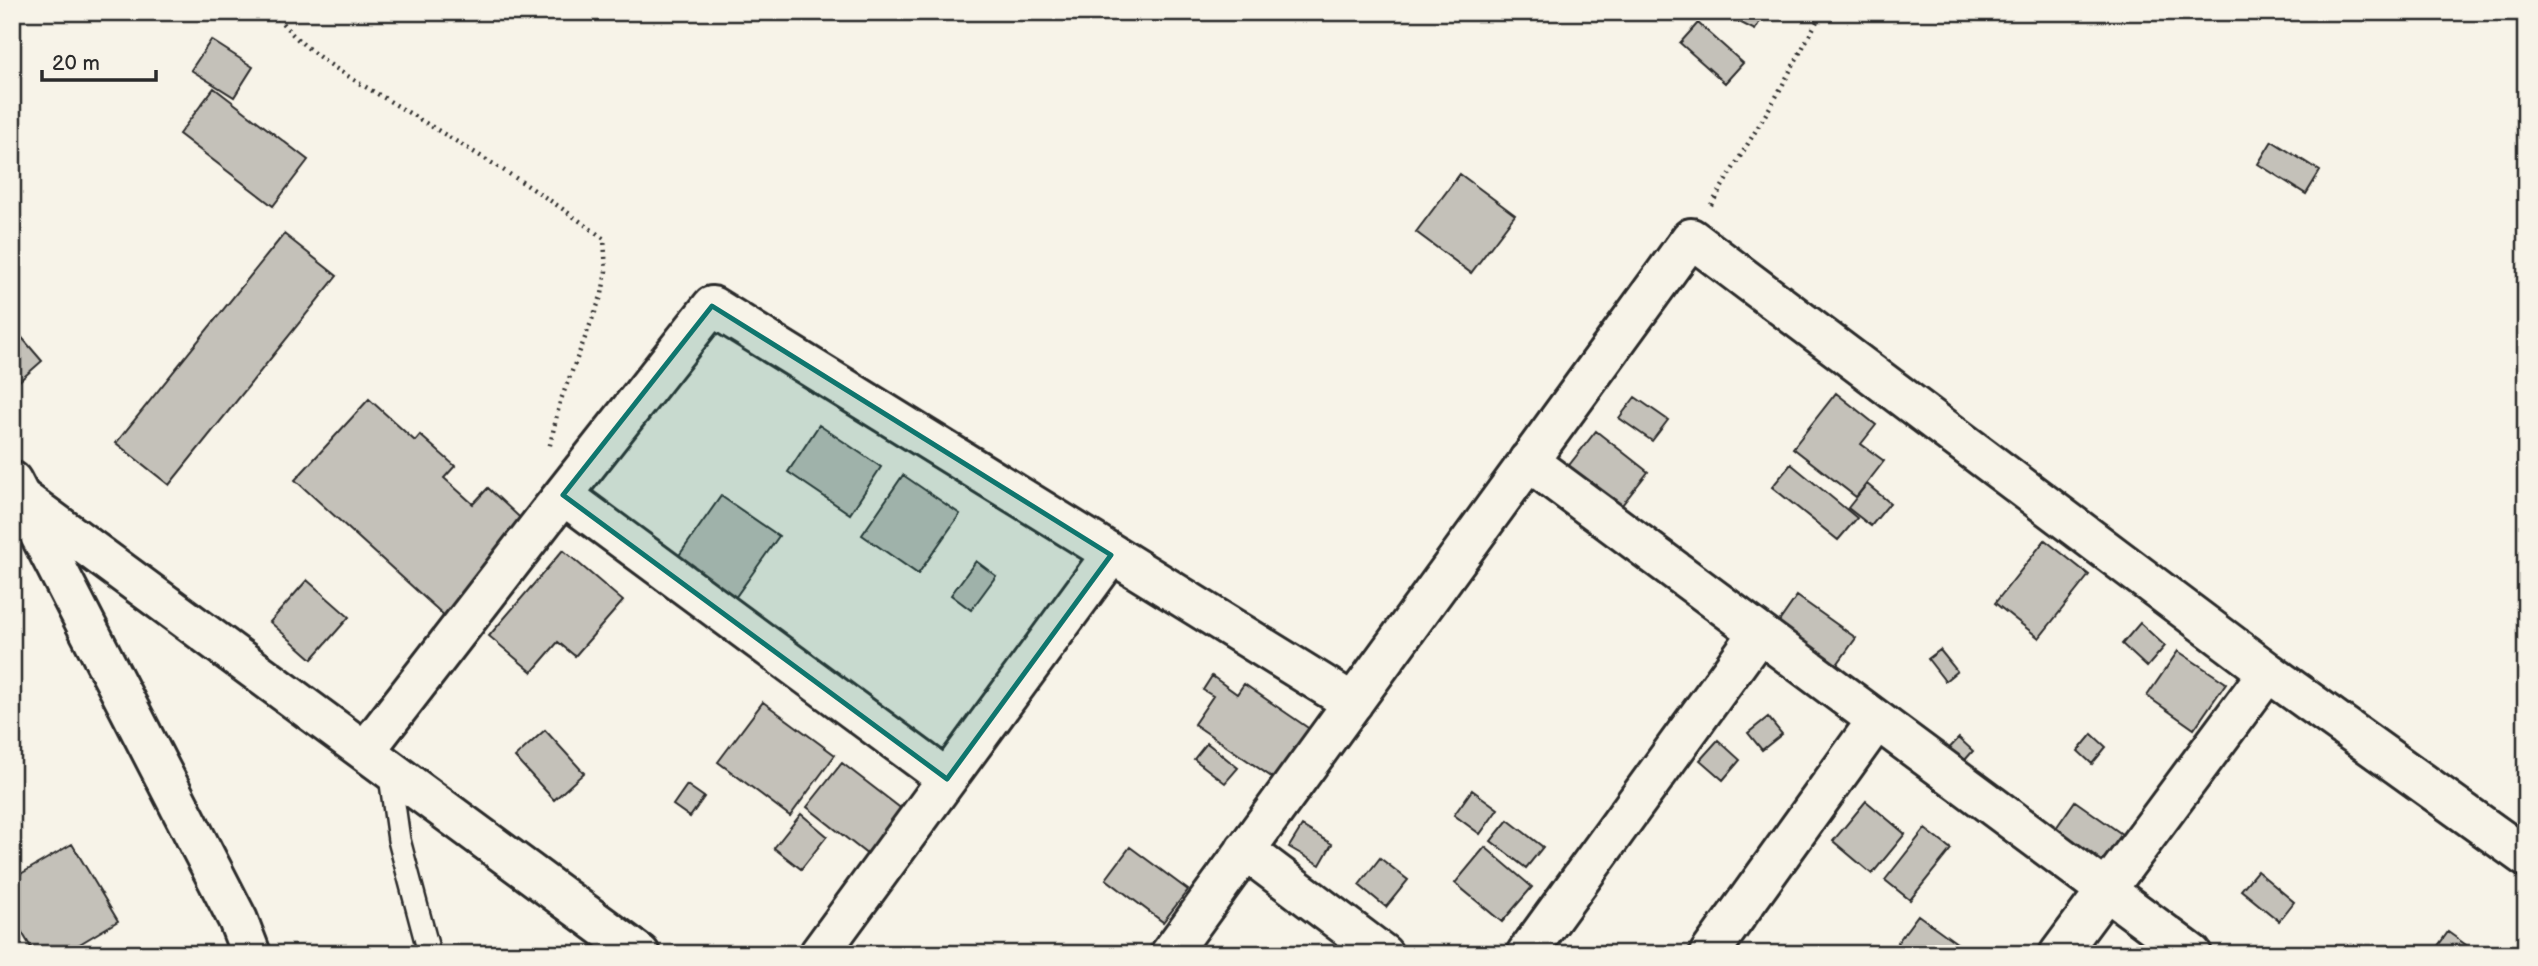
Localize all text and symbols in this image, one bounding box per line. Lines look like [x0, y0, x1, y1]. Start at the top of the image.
scale bar [42, 38, 156, 82]
text: 20 m [52, 51, 100, 76]

